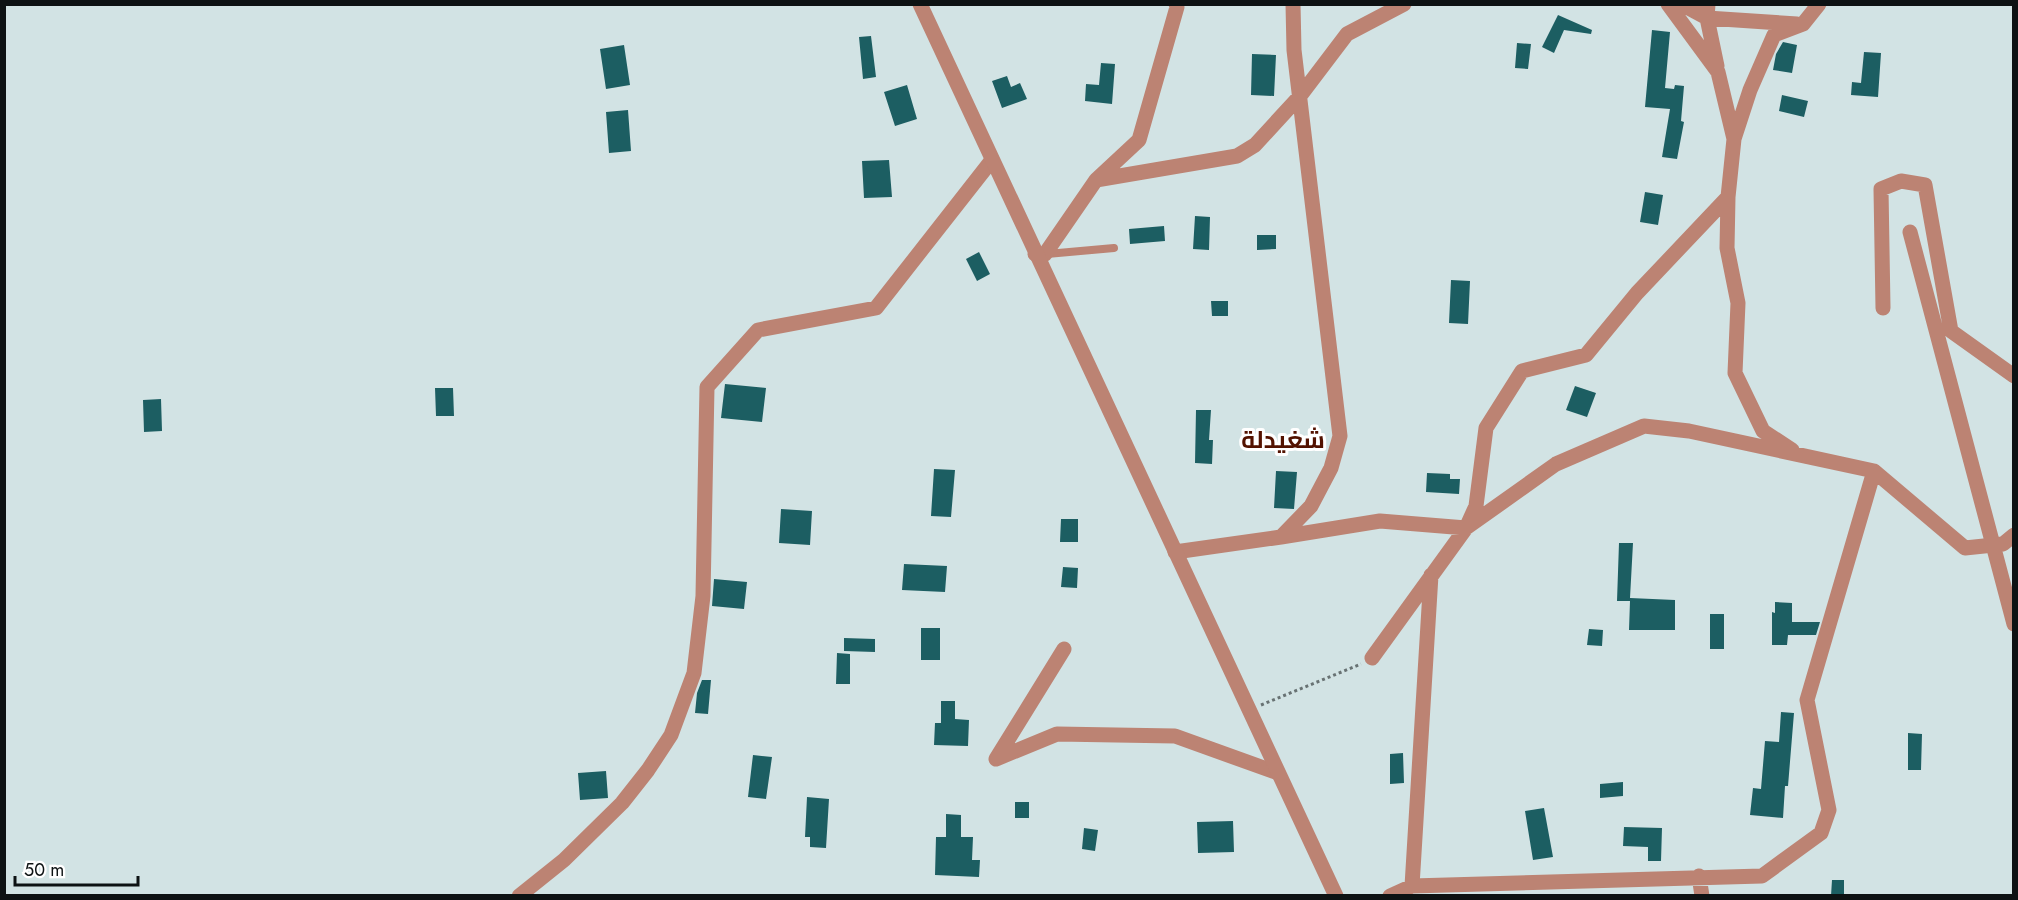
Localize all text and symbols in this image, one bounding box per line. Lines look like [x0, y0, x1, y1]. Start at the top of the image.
district label: شغيدلة [1241, 422, 1325, 457]
scale bar [15, 849, 138, 887]
text: 50 m [24, 857, 64, 883]

